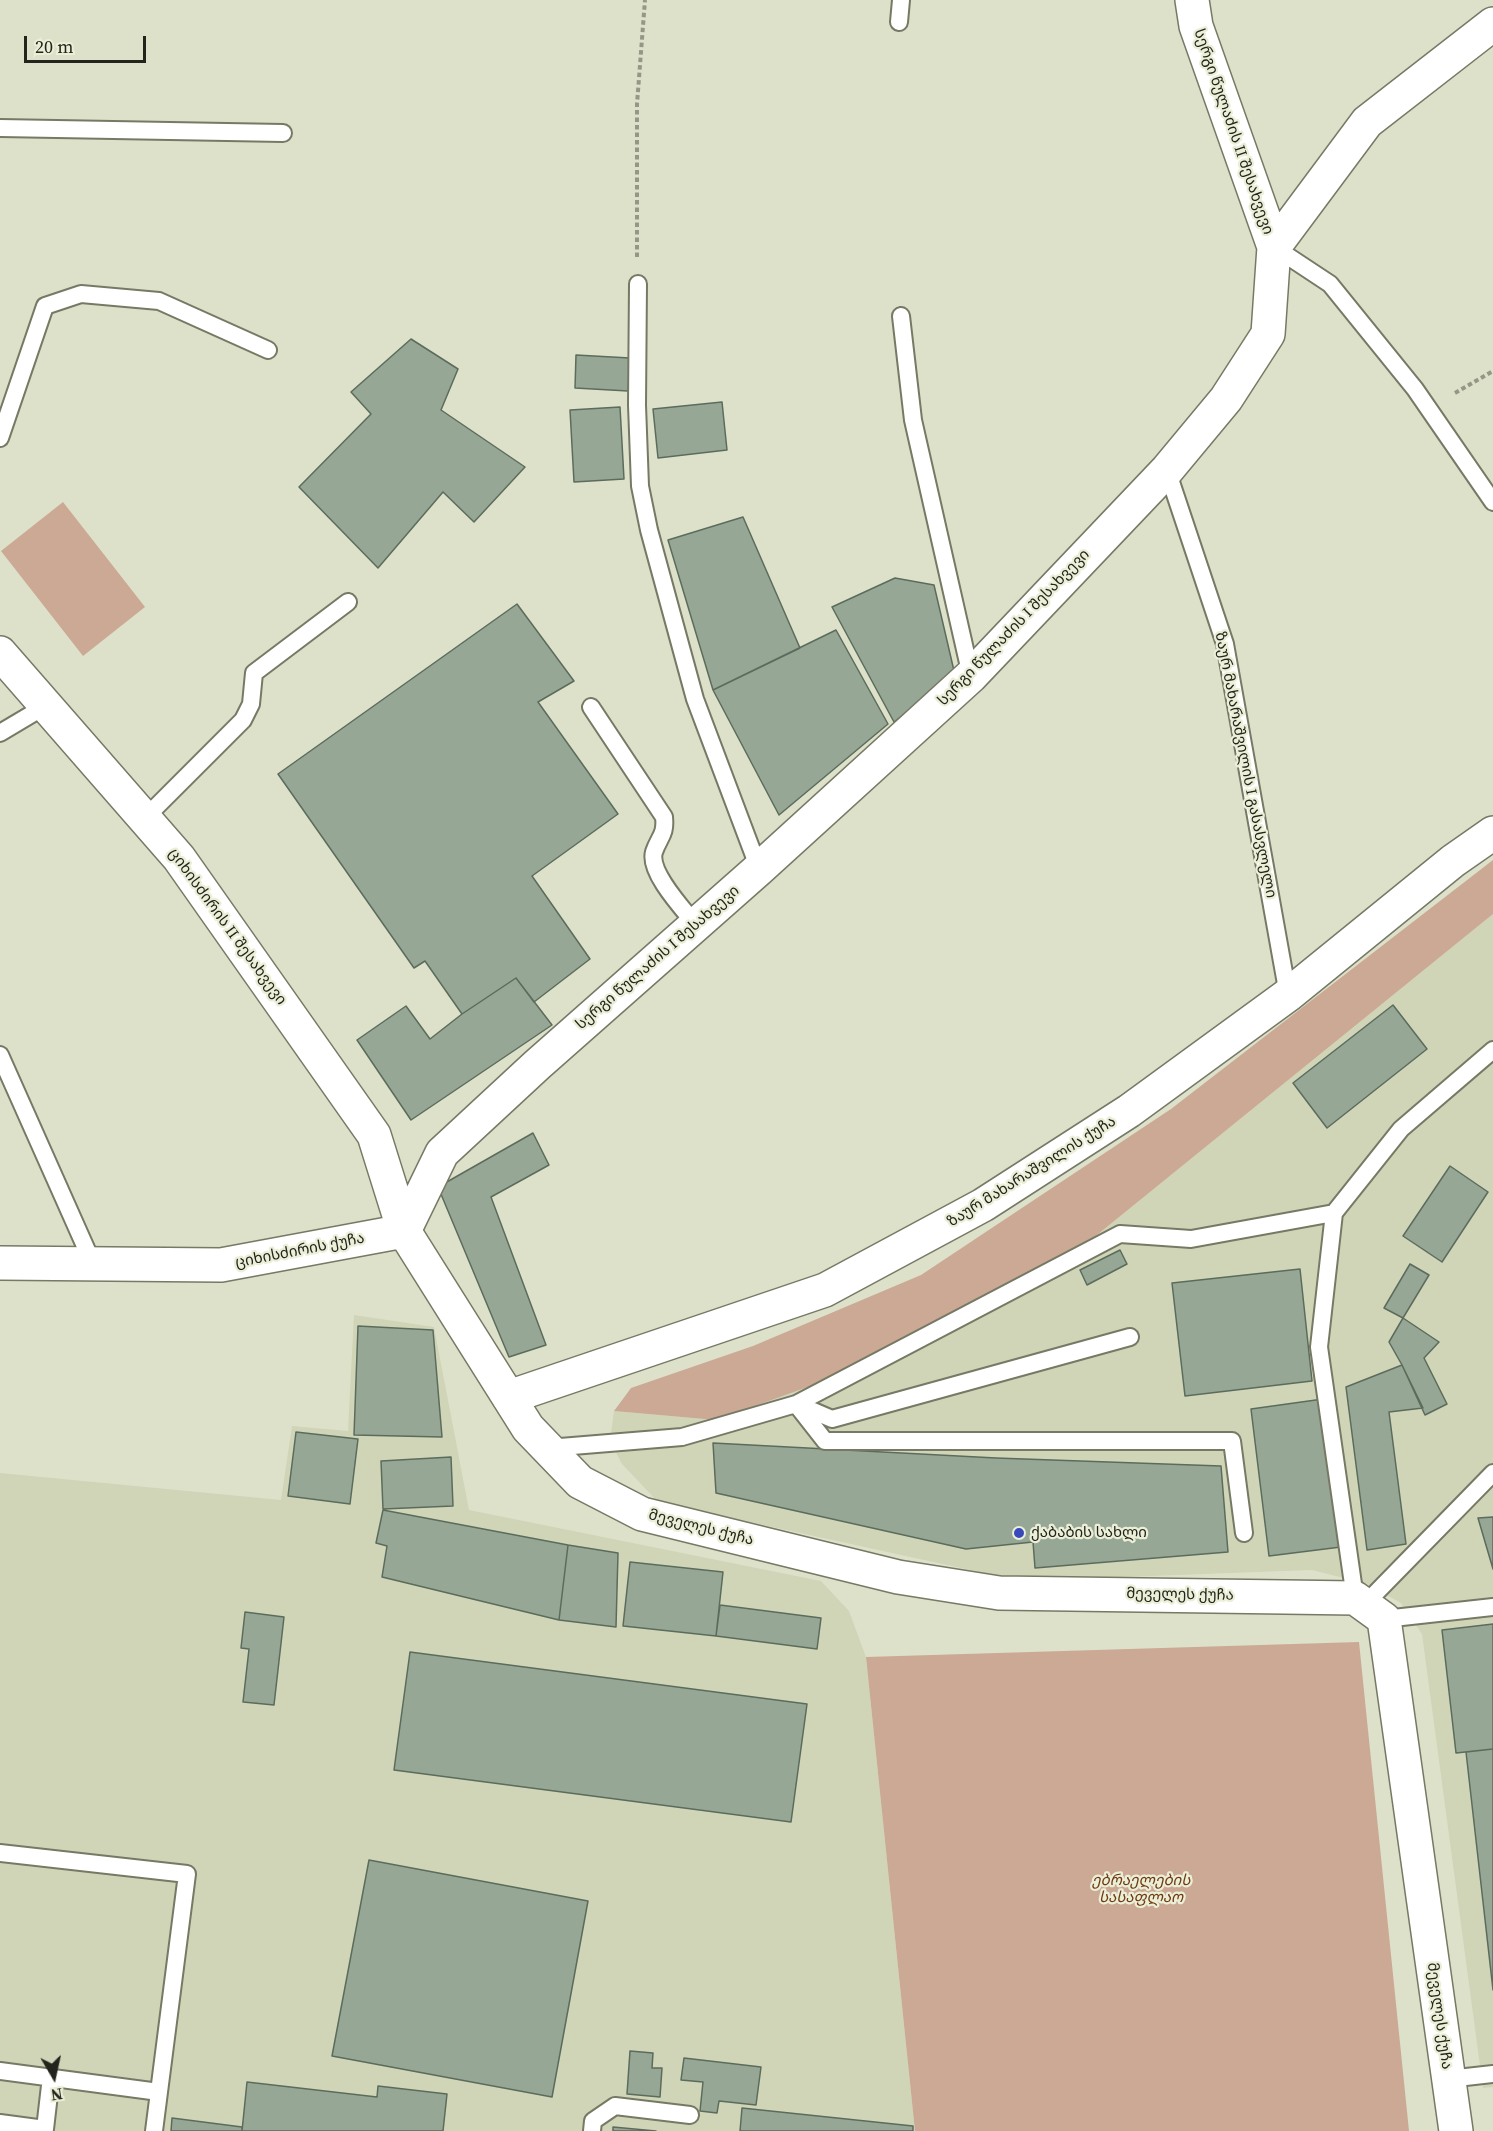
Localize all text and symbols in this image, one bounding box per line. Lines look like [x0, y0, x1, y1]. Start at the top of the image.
scale bar [27, 24, 148, 62]
street label: სერგი წულაძის II შესახვევი [1189, 27, 1277, 237]
text: 20 m [35, 34, 73, 59]
street label: სერგი წულაძის I შესახვევი [934, 546, 1094, 710]
street label: ზაურ მახარაშვილის I გასასვლელი [1210, 630, 1280, 900]
street label: ციხისძირის II შესახვევი [164, 845, 290, 1009]
street label: სერგი წულაძის I შესახვევი [573, 882, 743, 1034]
street label: ზაურ მახარაშვილის ქუჩა [944, 1113, 1120, 1231]
street label: ციხისძირის ქუჩა [234, 1230, 366, 1272]
street label: მეველეს ქუჩა [647, 1506, 755, 1550]
place label: ქაბაბის სახლი [1031, 1524, 1147, 1542]
marker: ქაბაბის სახლი [1012, 1526, 1026, 1540]
street label: მეველეს ქუჩა [1126, 1585, 1234, 1605]
park label: ებრაელების სასაფლაო [1092, 1872, 1190, 1907]
street label: მეველეს ქუჩა [1423, 1961, 1455, 2071]
north arrow [24, 2047, 84, 2107]
text: N [49, 2083, 64, 2107]

